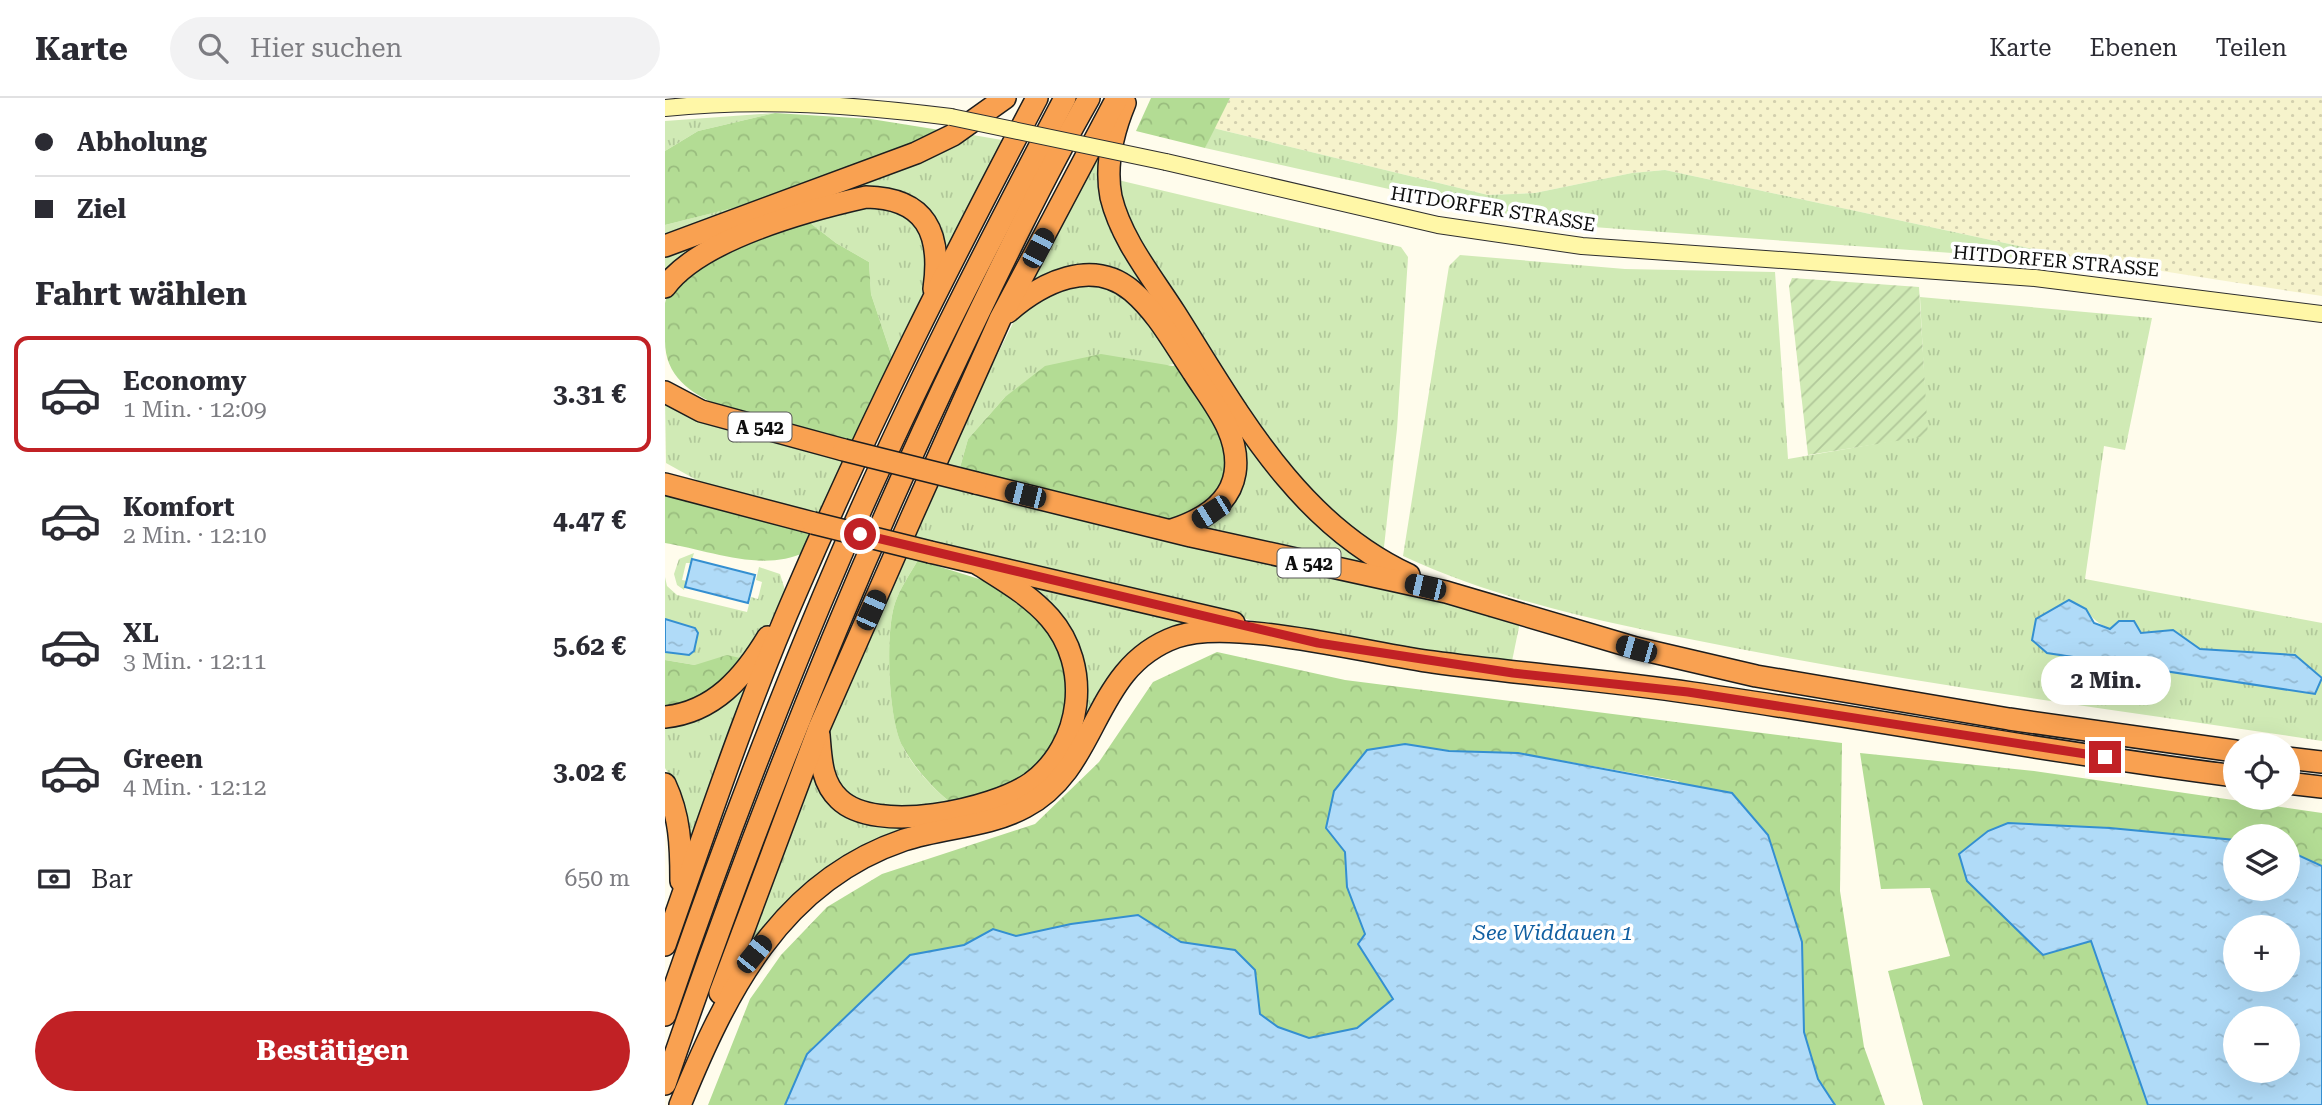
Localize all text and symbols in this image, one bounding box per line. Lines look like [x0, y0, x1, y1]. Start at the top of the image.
search box [170, 17, 660, 80]
text: Karte [35, 29, 128, 68]
icon: search [194, 29, 232, 67]
text: Hier suchen [250, 33, 402, 63]
text: Karte [1989, 34, 2051, 62]
text: Ebenen [2089, 34, 2178, 62]
text: Teilen [2216, 34, 2287, 62]
text: Abholung [77, 127, 207, 157]
street label: HITDORFER STRASSE [1389, 181, 1597, 237]
text: Ziel [77, 194, 126, 224]
car [1019, 225, 1058, 271]
street label: HITDORFER STRASSE [1952, 241, 2160, 281]
text: Fahrt wählen [35, 275, 247, 313]
icon: car [39, 363, 102, 426]
text: Economy [123, 366, 246, 396]
text: 3.31 € [553, 379, 626, 409]
text: 1 Min. · 12:09 [123, 396, 267, 423]
road number: A 542 [729, 412, 791, 442]
car [1003, 480, 1048, 510]
icon: car [39, 489, 102, 552]
text: Komfort [123, 492, 235, 522]
car [1188, 492, 1235, 532]
text: 4.47 € [553, 505, 626, 535]
route start [844, 518, 876, 550]
text: 2 Min. · 12:10 [123, 522, 267, 549]
road number: A 542 [1277, 548, 1341, 578]
car [1403, 572, 1448, 602]
car [853, 587, 890, 633]
icon: car [39, 615, 102, 678]
text: XL [123, 618, 159, 648]
text: 5.62 € [553, 631, 626, 661]
car [1613, 633, 1660, 665]
text: 3 Min. · 12:11 [123, 648, 267, 675]
callout: 2 Min. [2040, 656, 2170, 704]
text: 2 Min. [2070, 667, 2142, 694]
map controls [2223, 733, 2300, 1083]
button: locate [2223, 733, 2300, 810]
icon: car [39, 741, 102, 804]
route end [2089, 741, 2121, 773]
text: Green [123, 744, 203, 774]
text: 3.02 € [553, 757, 626, 787]
text: 4 Min. · 12:12 [123, 774, 267, 801]
button: layers [2223, 824, 2300, 901]
icon: cash [35, 860, 73, 898]
text: Bar [91, 864, 133, 894]
text: 650 m [565, 865, 630, 892]
button: + [2223, 915, 2300, 992]
water label: See Widdauen 1 [1472, 921, 1633, 945]
car [733, 931, 776, 977]
button: − [2223, 1006, 2300, 1083]
button: Bestätigen [35, 1011, 630, 1091]

